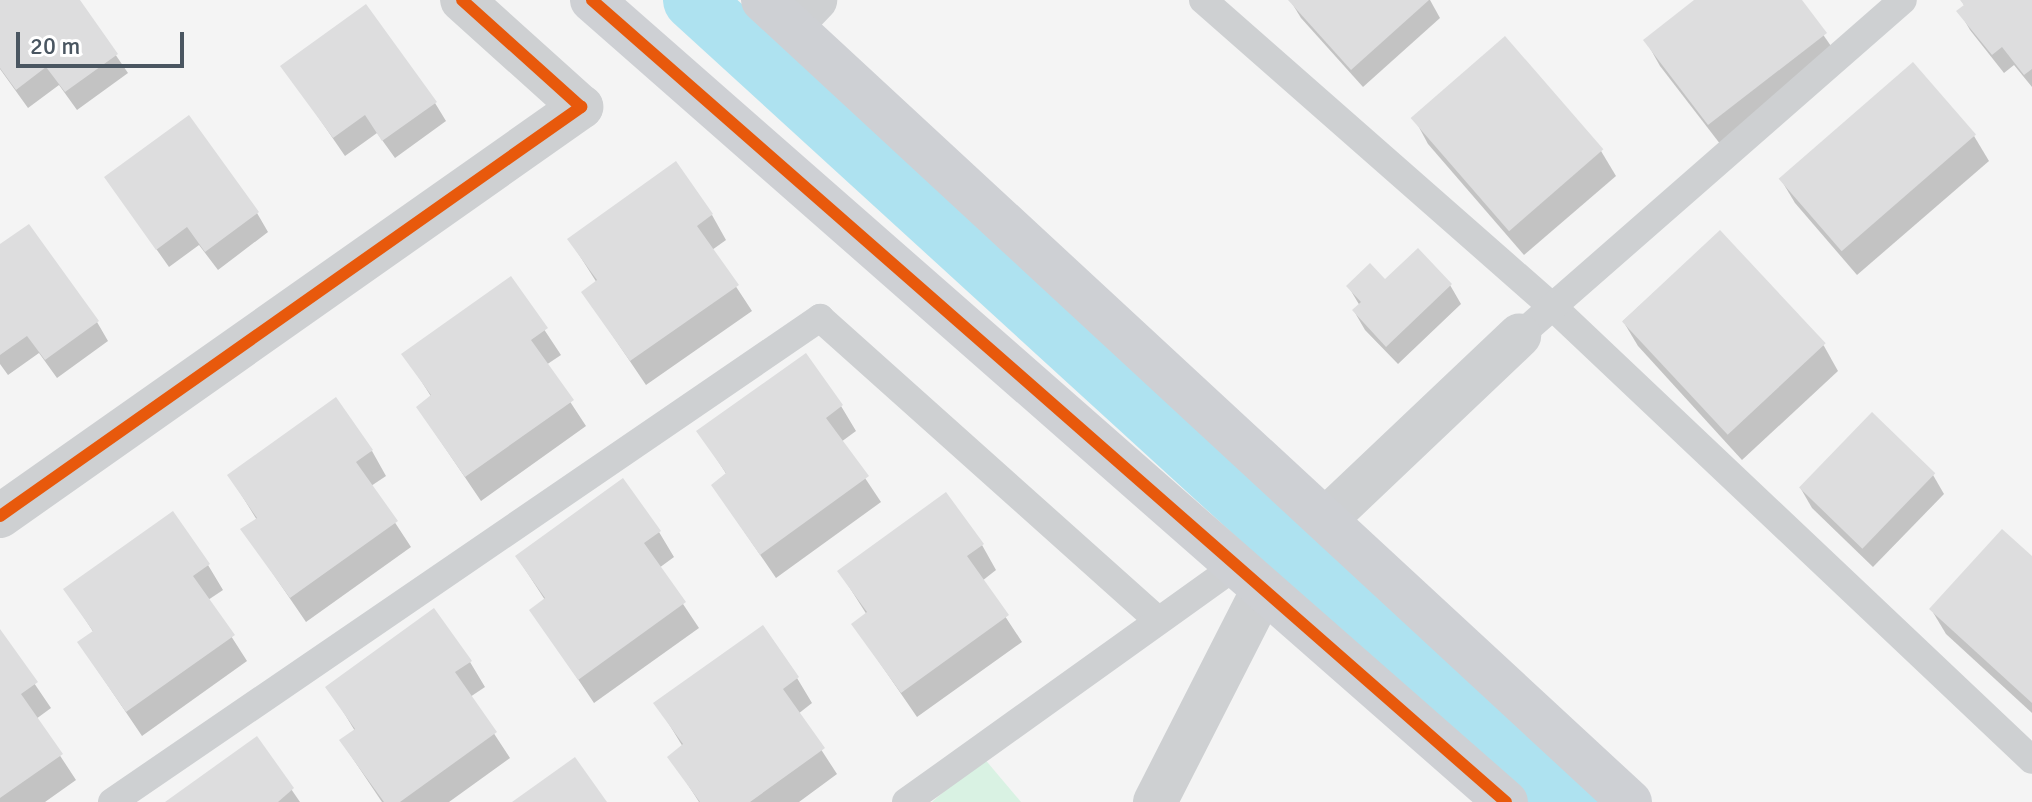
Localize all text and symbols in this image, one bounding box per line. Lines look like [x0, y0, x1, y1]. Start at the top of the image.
scale bar [20, 16, 188, 66]
text: 20 m [30, 31, 80, 61]

